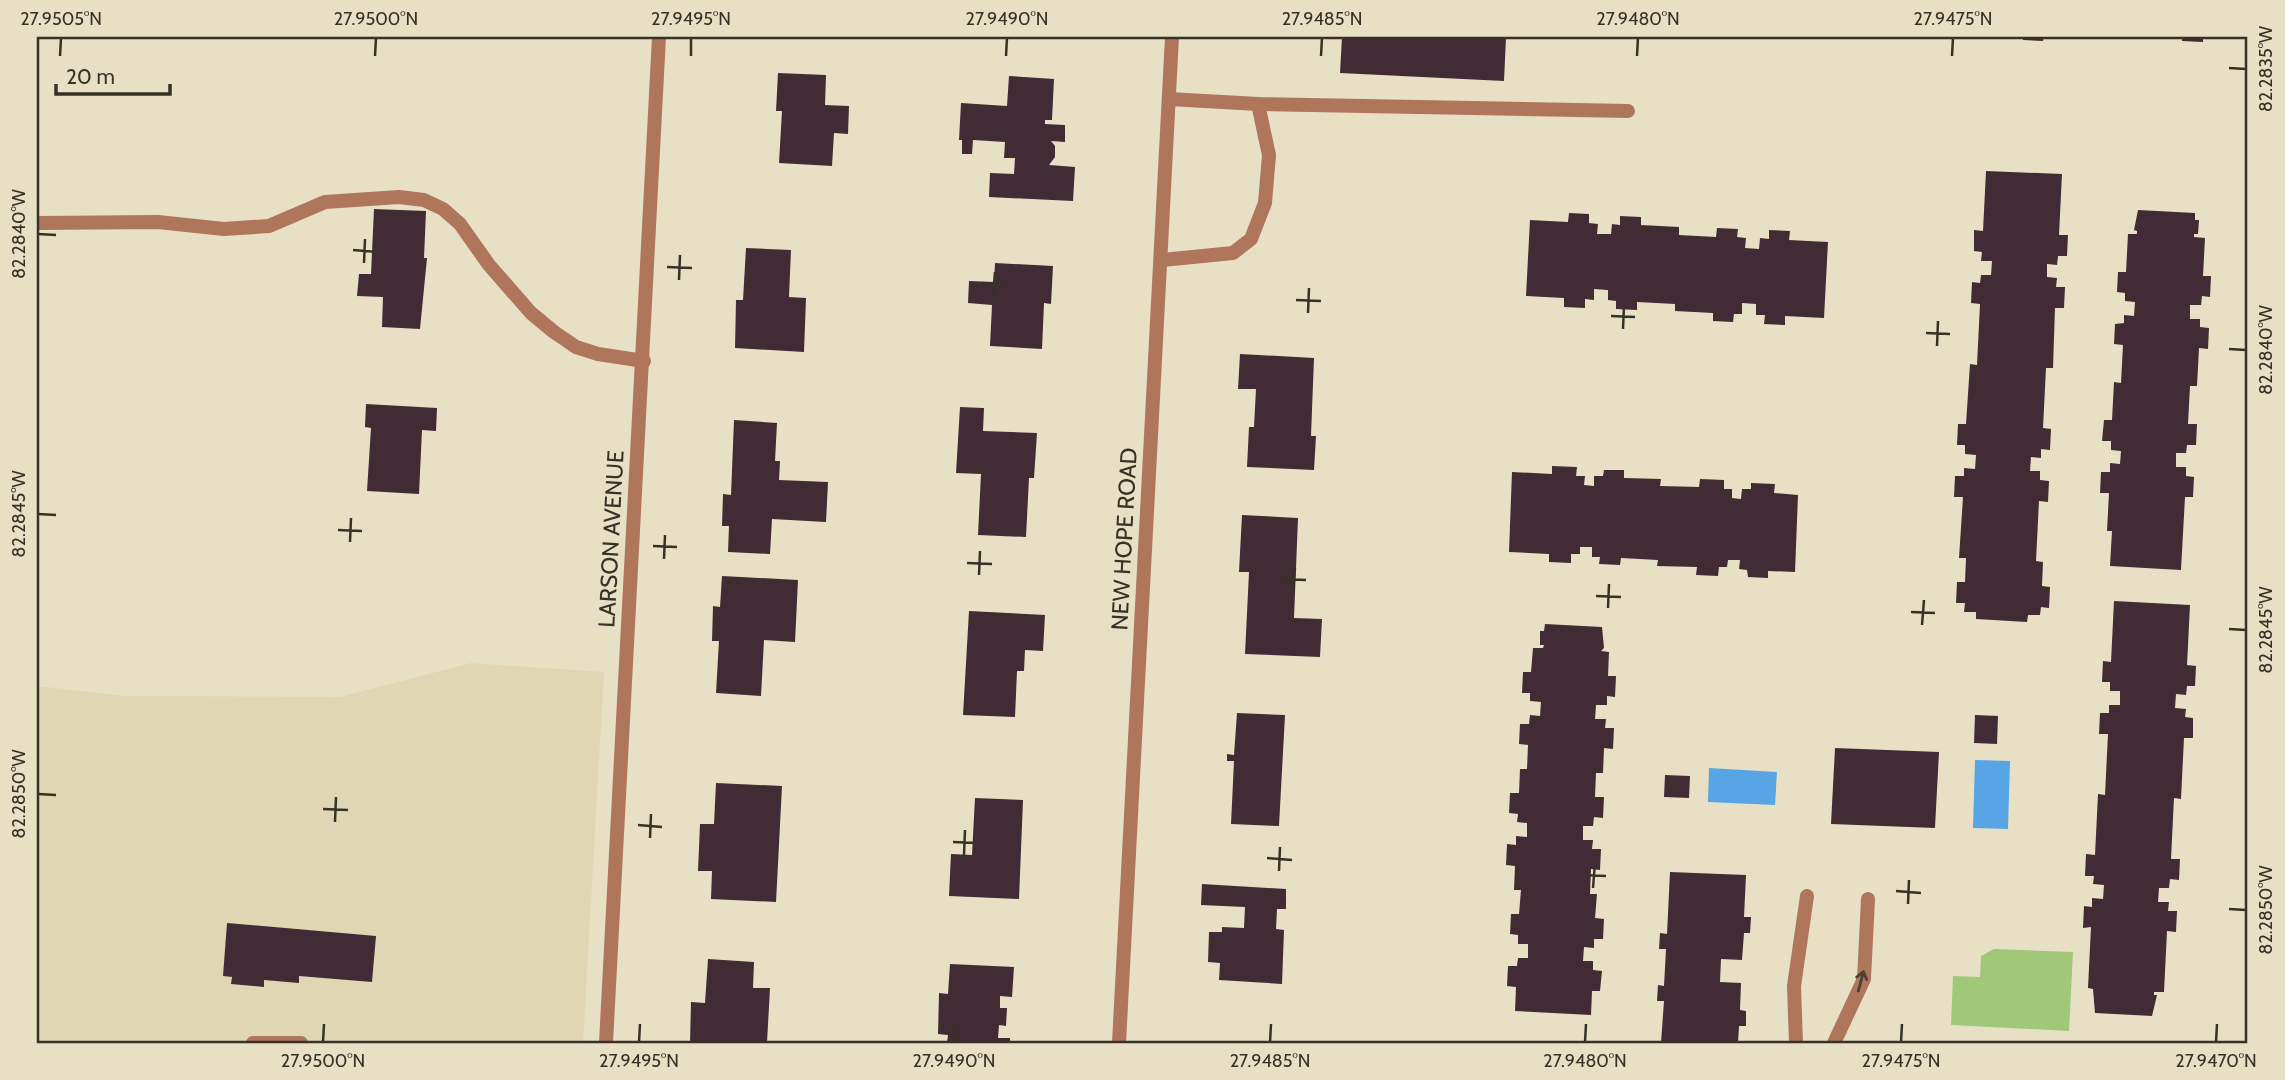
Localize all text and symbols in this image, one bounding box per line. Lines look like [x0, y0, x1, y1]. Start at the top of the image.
text: 27.9505°N [20, 8, 102, 30]
text: 27.9500°N [334, 8, 418, 30]
text: 27.9495°N [651, 8, 731, 30]
text: 27.9490°N [966, 8, 1048, 30]
text: 27.9485°N [1282, 8, 1362, 30]
text: 27.9480°N [1596, 8, 1680, 30]
text: 27.9475°N [1914, 8, 1992, 30]
text: 82.2835°W [2255, 26, 2277, 112]
scale bar [56, 52, 170, 96]
text: 20 m [66, 64, 115, 89]
text: 82.2840°W [8, 189, 30, 279]
text: 82.2840°W [2255, 305, 2277, 395]
street label: NEW HOPE ROAD [1105, 447, 1143, 631]
street label: LARSON AVENUE [592, 450, 630, 628]
text: 82.2845°W [8, 471, 30, 557]
text: 82.2845°W [2255, 587, 2277, 673]
text: 82.2850°W [8, 750, 30, 839]
text: 82.2850°W [2255, 866, 2277, 955]
one-way arrow [1855, 970, 1868, 993]
text: 27.9500°N [281, 1050, 365, 1072]
text: 27.9495°N [599, 1050, 679, 1072]
text: 27.9490°N [913, 1050, 995, 1072]
text: 27.9485°N [1230, 1050, 1310, 1072]
text: 27.9480°N [1543, 1050, 1627, 1072]
text: 27.9475°N [1862, 1050, 1940, 1072]
text: 27.9470°N [2175, 1050, 2257, 1072]

